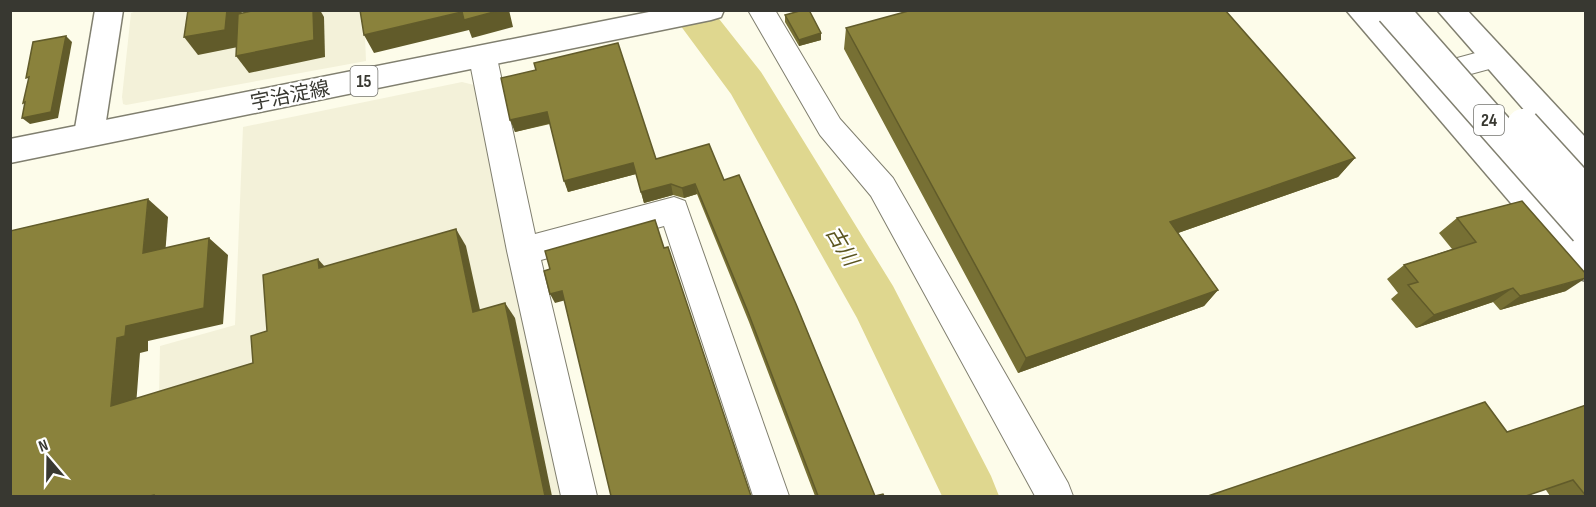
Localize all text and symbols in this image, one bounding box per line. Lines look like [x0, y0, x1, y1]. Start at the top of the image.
road number: 15 [350, 66, 378, 96]
street label: 宇治淀線 [249, 77, 332, 115]
road number: 24 [1474, 105, 1504, 135]
water label: 古川 [820, 222, 864, 272]
north arrow [18, 429, 78, 489]
text: N [36, 436, 51, 457]

